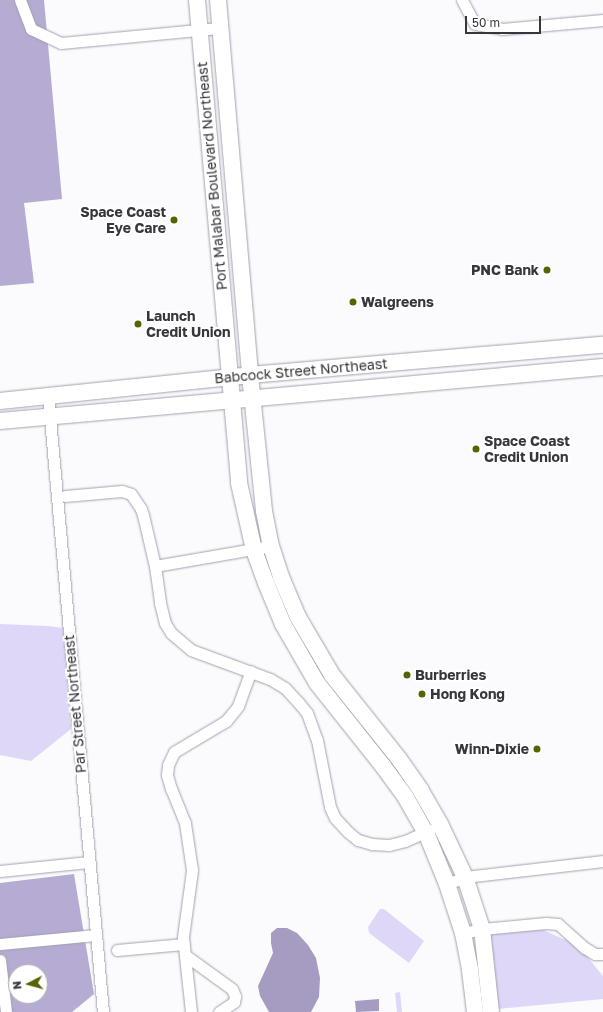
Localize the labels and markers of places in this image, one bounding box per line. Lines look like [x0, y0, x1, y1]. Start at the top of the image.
place label: Space Coast Eye Care [80, 204, 166, 236]
marker: Space Coast Eye Care [169, 215, 179, 225]
place label: PNC Bank [471, 262, 539, 278]
marker: PNC Bank [542, 265, 552, 275]
place label: Walgreens [361, 294, 434, 310]
marker: Walgreens [348, 297, 358, 307]
place label: Launch Credit Union [146, 308, 230, 340]
marker: Launch Credit Union [133, 319, 143, 329]
place label: Space Coast Credit Union [484, 433, 570, 466]
marker: Space Coast Credit Union [471, 444, 481, 454]
place label: Burberries [415, 667, 486, 683]
marker: Burberries [402, 670, 412, 680]
place label: Hong Kong [430, 686, 505, 702]
marker: Hong Kong [417, 689, 427, 699]
place label: Winn-Dixie [455, 741, 529, 757]
marker: Winn-Dixie [532, 744, 542, 754]

